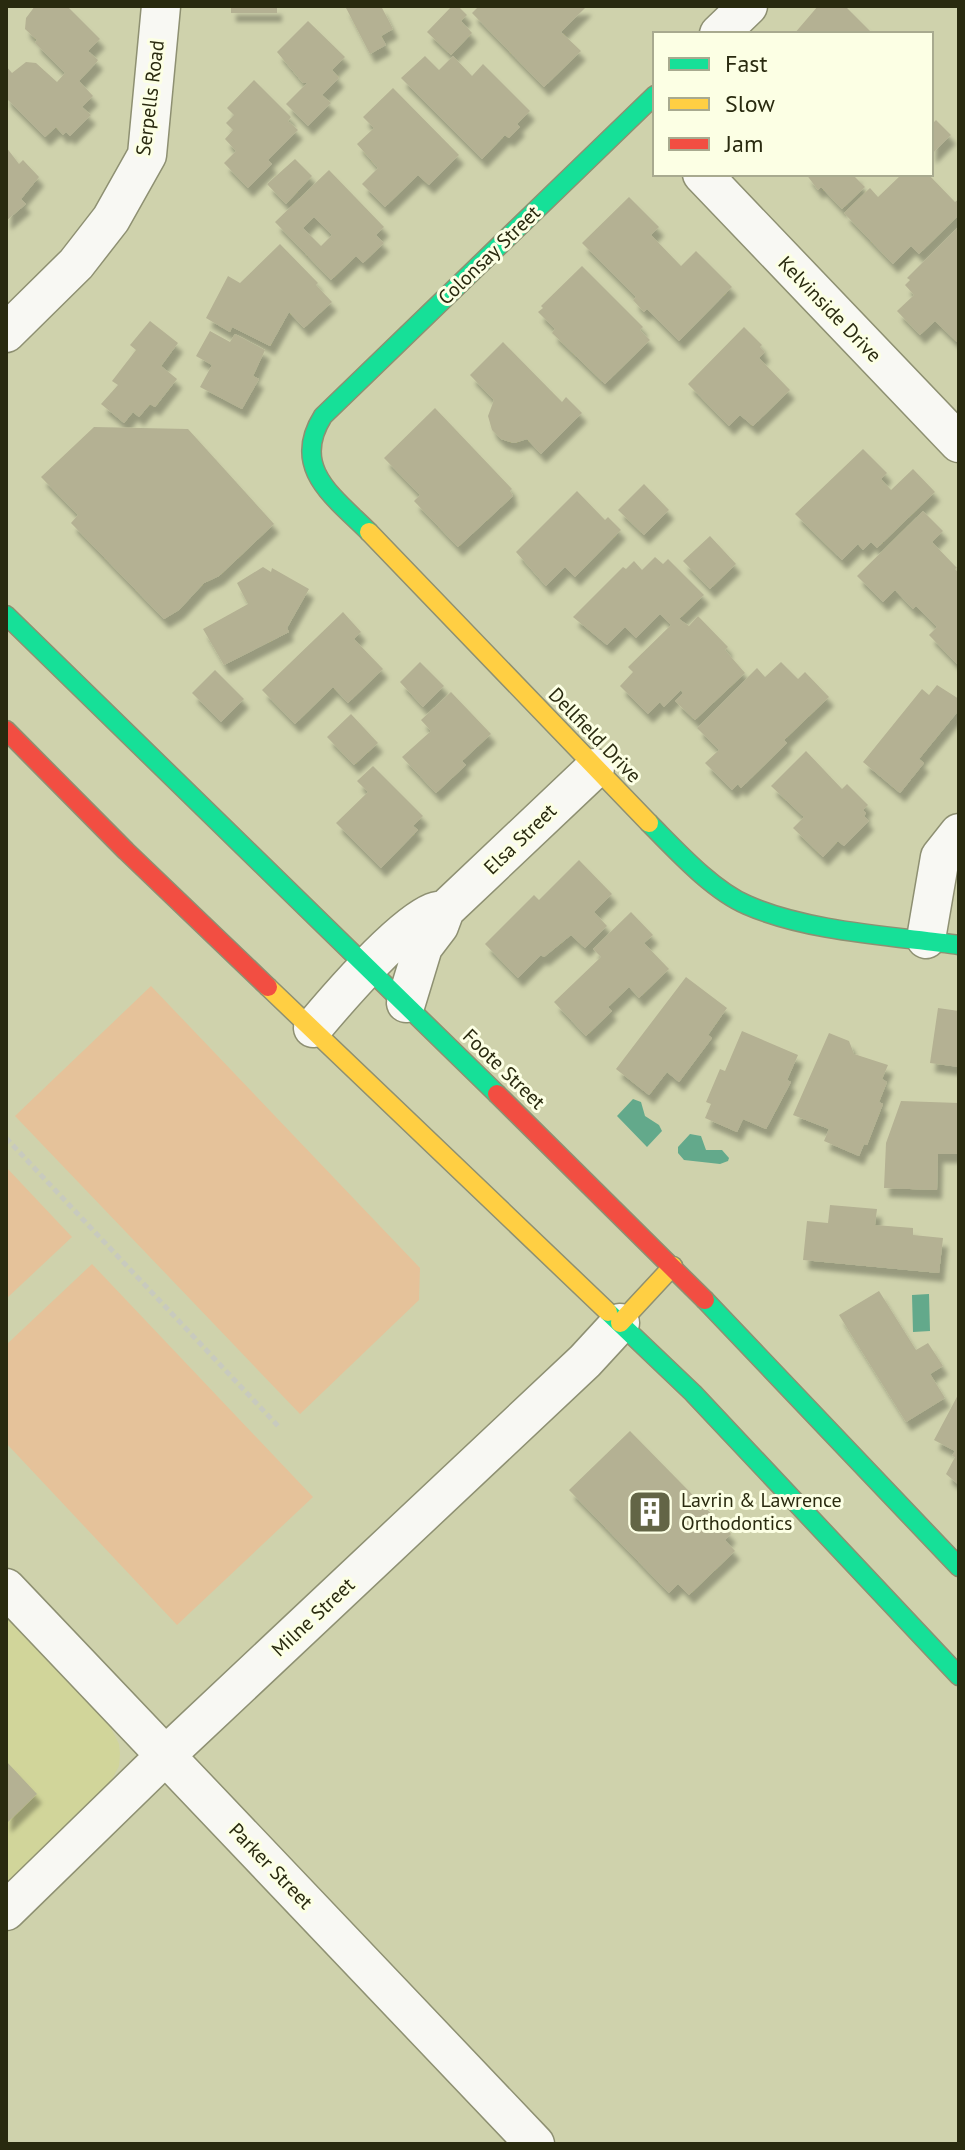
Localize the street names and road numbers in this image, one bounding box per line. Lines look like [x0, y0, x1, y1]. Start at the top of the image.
street label: Serpells Road [130, 39, 170, 157]
street label: Colonsay Street [432, 200, 546, 310]
street label: Kelvinside Drive [773, 250, 887, 368]
street label: Dellfield Drive [543, 682, 647, 788]
street label: Elsa Street [478, 798, 562, 880]
street label: Foote Street [457, 1023, 551, 1115]
street label: Milne Street [266, 1572, 360, 1662]
street label: Parker Street [223, 1817, 319, 1915]

